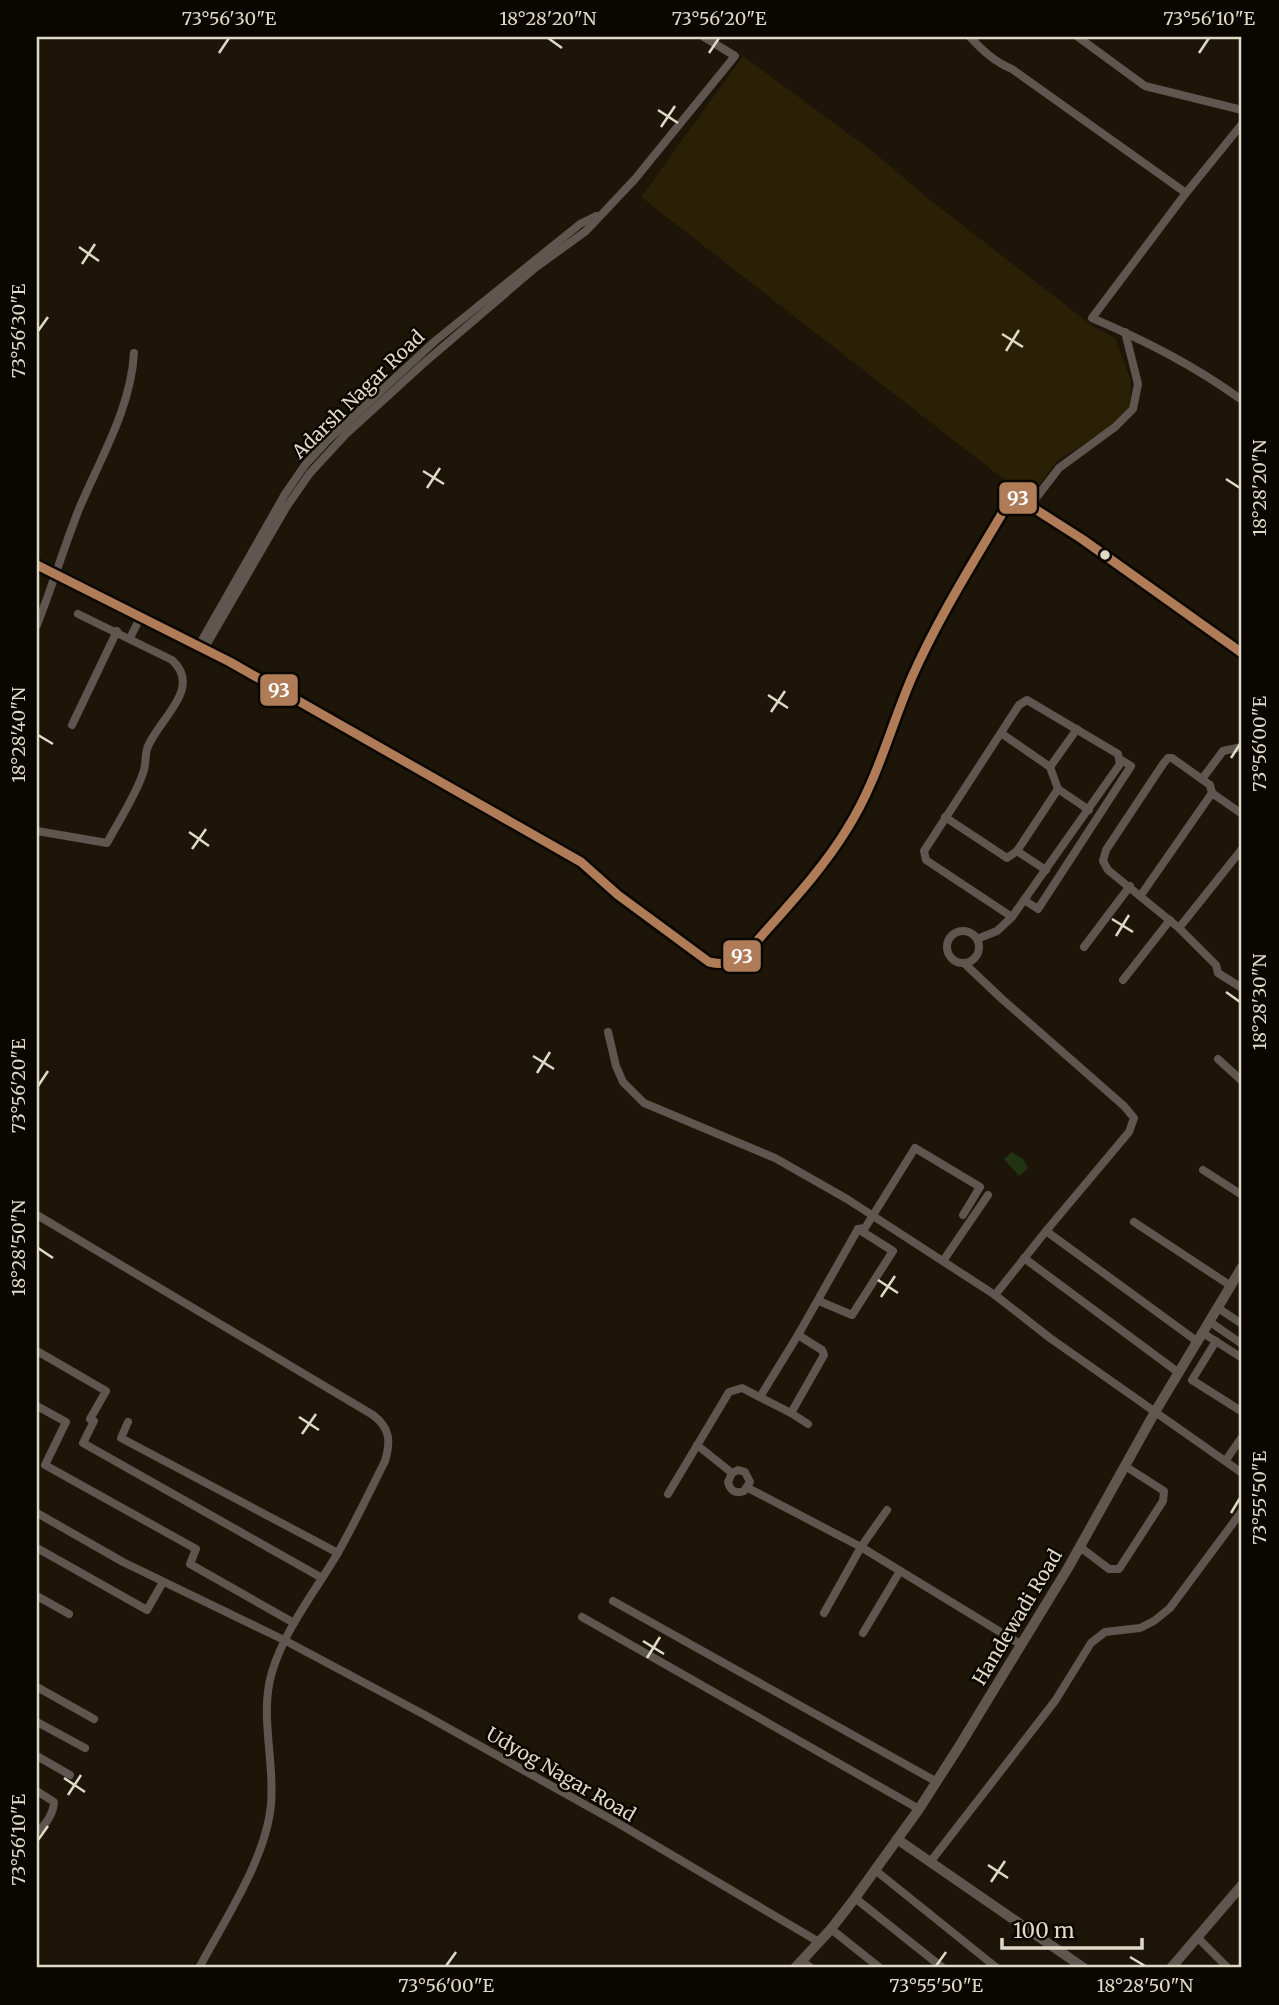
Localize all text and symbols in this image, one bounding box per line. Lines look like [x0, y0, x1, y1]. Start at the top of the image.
text: 73°56'30"E [182, 7, 277, 30]
text: 18°28'20"N [500, 7, 597, 30]
text: 73°56'20"E [672, 7, 767, 30]
text: 73°56'10"E [1163, 7, 1255, 30]
text: 73°56'30"E [7, 283, 30, 378]
street label: Adarsh Nagar Road [286, 325, 429, 464]
text: 18°28'20"N [1248, 439, 1271, 536]
line badge: 93 [998, 481, 1038, 515]
text: 93 [1007, 486, 1029, 510]
unlabelled marker [1098, 548, 1112, 562]
line badge: 93 [259, 673, 299, 707]
text: 93 [268, 678, 290, 702]
text: 18°28'40"N [7, 687, 30, 783]
text: 73°56'00"E [1248, 696, 1271, 792]
line badge: 93 [722, 939, 762, 973]
text: 93 [731, 944, 753, 968]
text: 18°28'30"N [1248, 954, 1271, 1050]
text: 73°56'20"E [7, 1038, 30, 1133]
text: 18°28'50"N [7, 1200, 30, 1296]
text: 73°55'50"E [1248, 1451, 1271, 1545]
street label: Handewadi Road [967, 1545, 1067, 1689]
street label: Udyog Nagar Road [482, 1721, 640, 1827]
text: 73°56'10"E [7, 1794, 30, 1886]
scale bar [1002, 1907, 1142, 1951]
text: 100 m [1013, 1917, 1075, 1944]
text: 73°56'00"E [398, 1974, 494, 1997]
text: 73°55'50"E [889, 1974, 983, 1997]
text: 18°28'50"N [1097, 1974, 1193, 1997]

